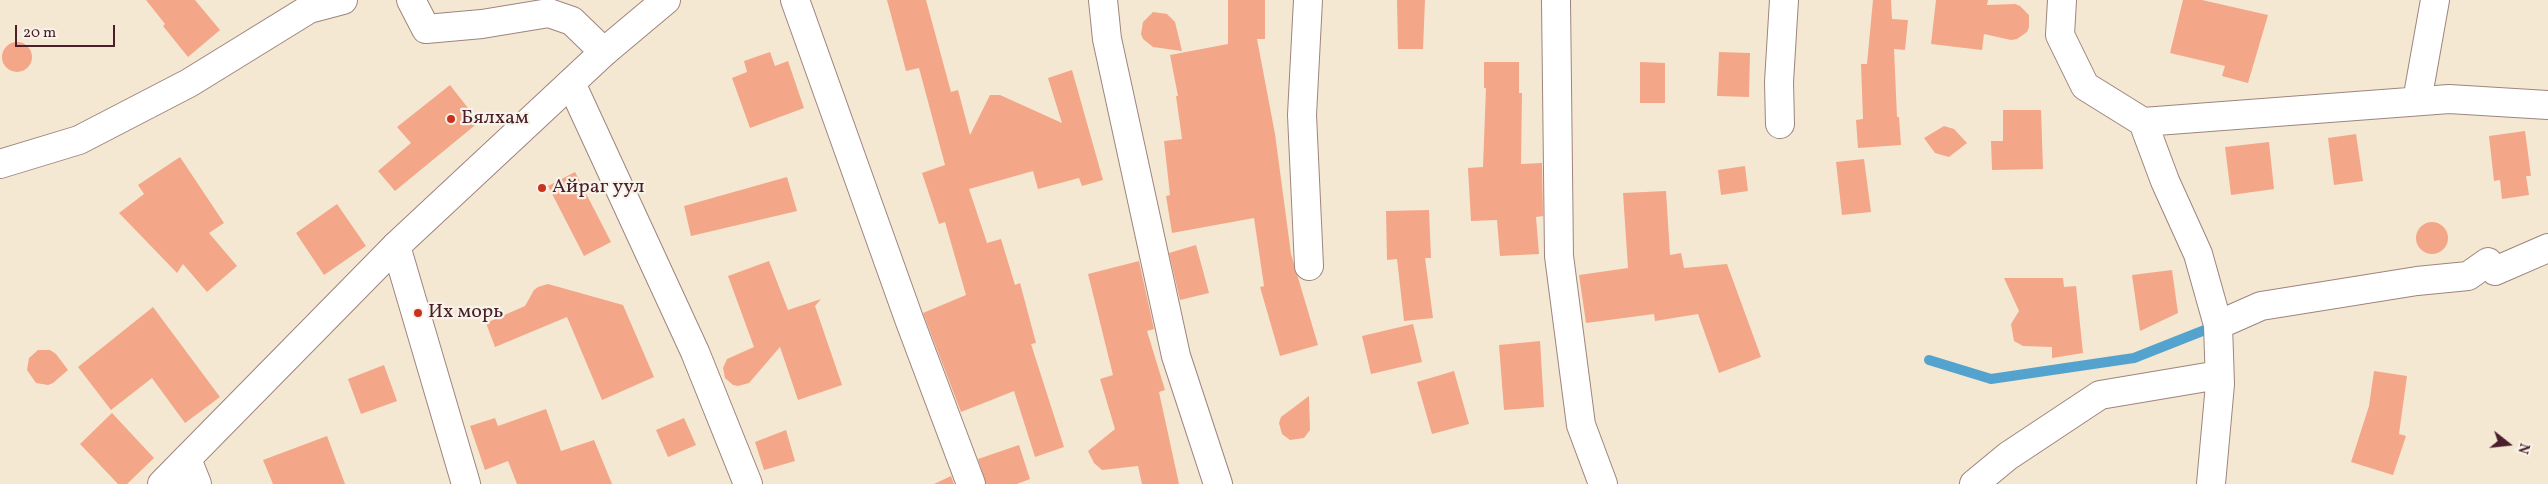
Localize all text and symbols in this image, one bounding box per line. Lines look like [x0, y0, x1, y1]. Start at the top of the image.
scale bar [18, 15, 118, 47]
text: 20 m [23, 23, 56, 44]
place label: Бялхам [461, 107, 529, 131]
marker: Бялхам [445, 113, 457, 125]
place label: Айраг уул [552, 176, 644, 200]
marker: Айраг уул [536, 182, 548, 194]
place label: Их морь [428, 301, 503, 325]
marker: Их морь [412, 307, 424, 319]
north arrow [2483, 419, 2533, 469]
text: N [2512, 441, 2533, 456]

